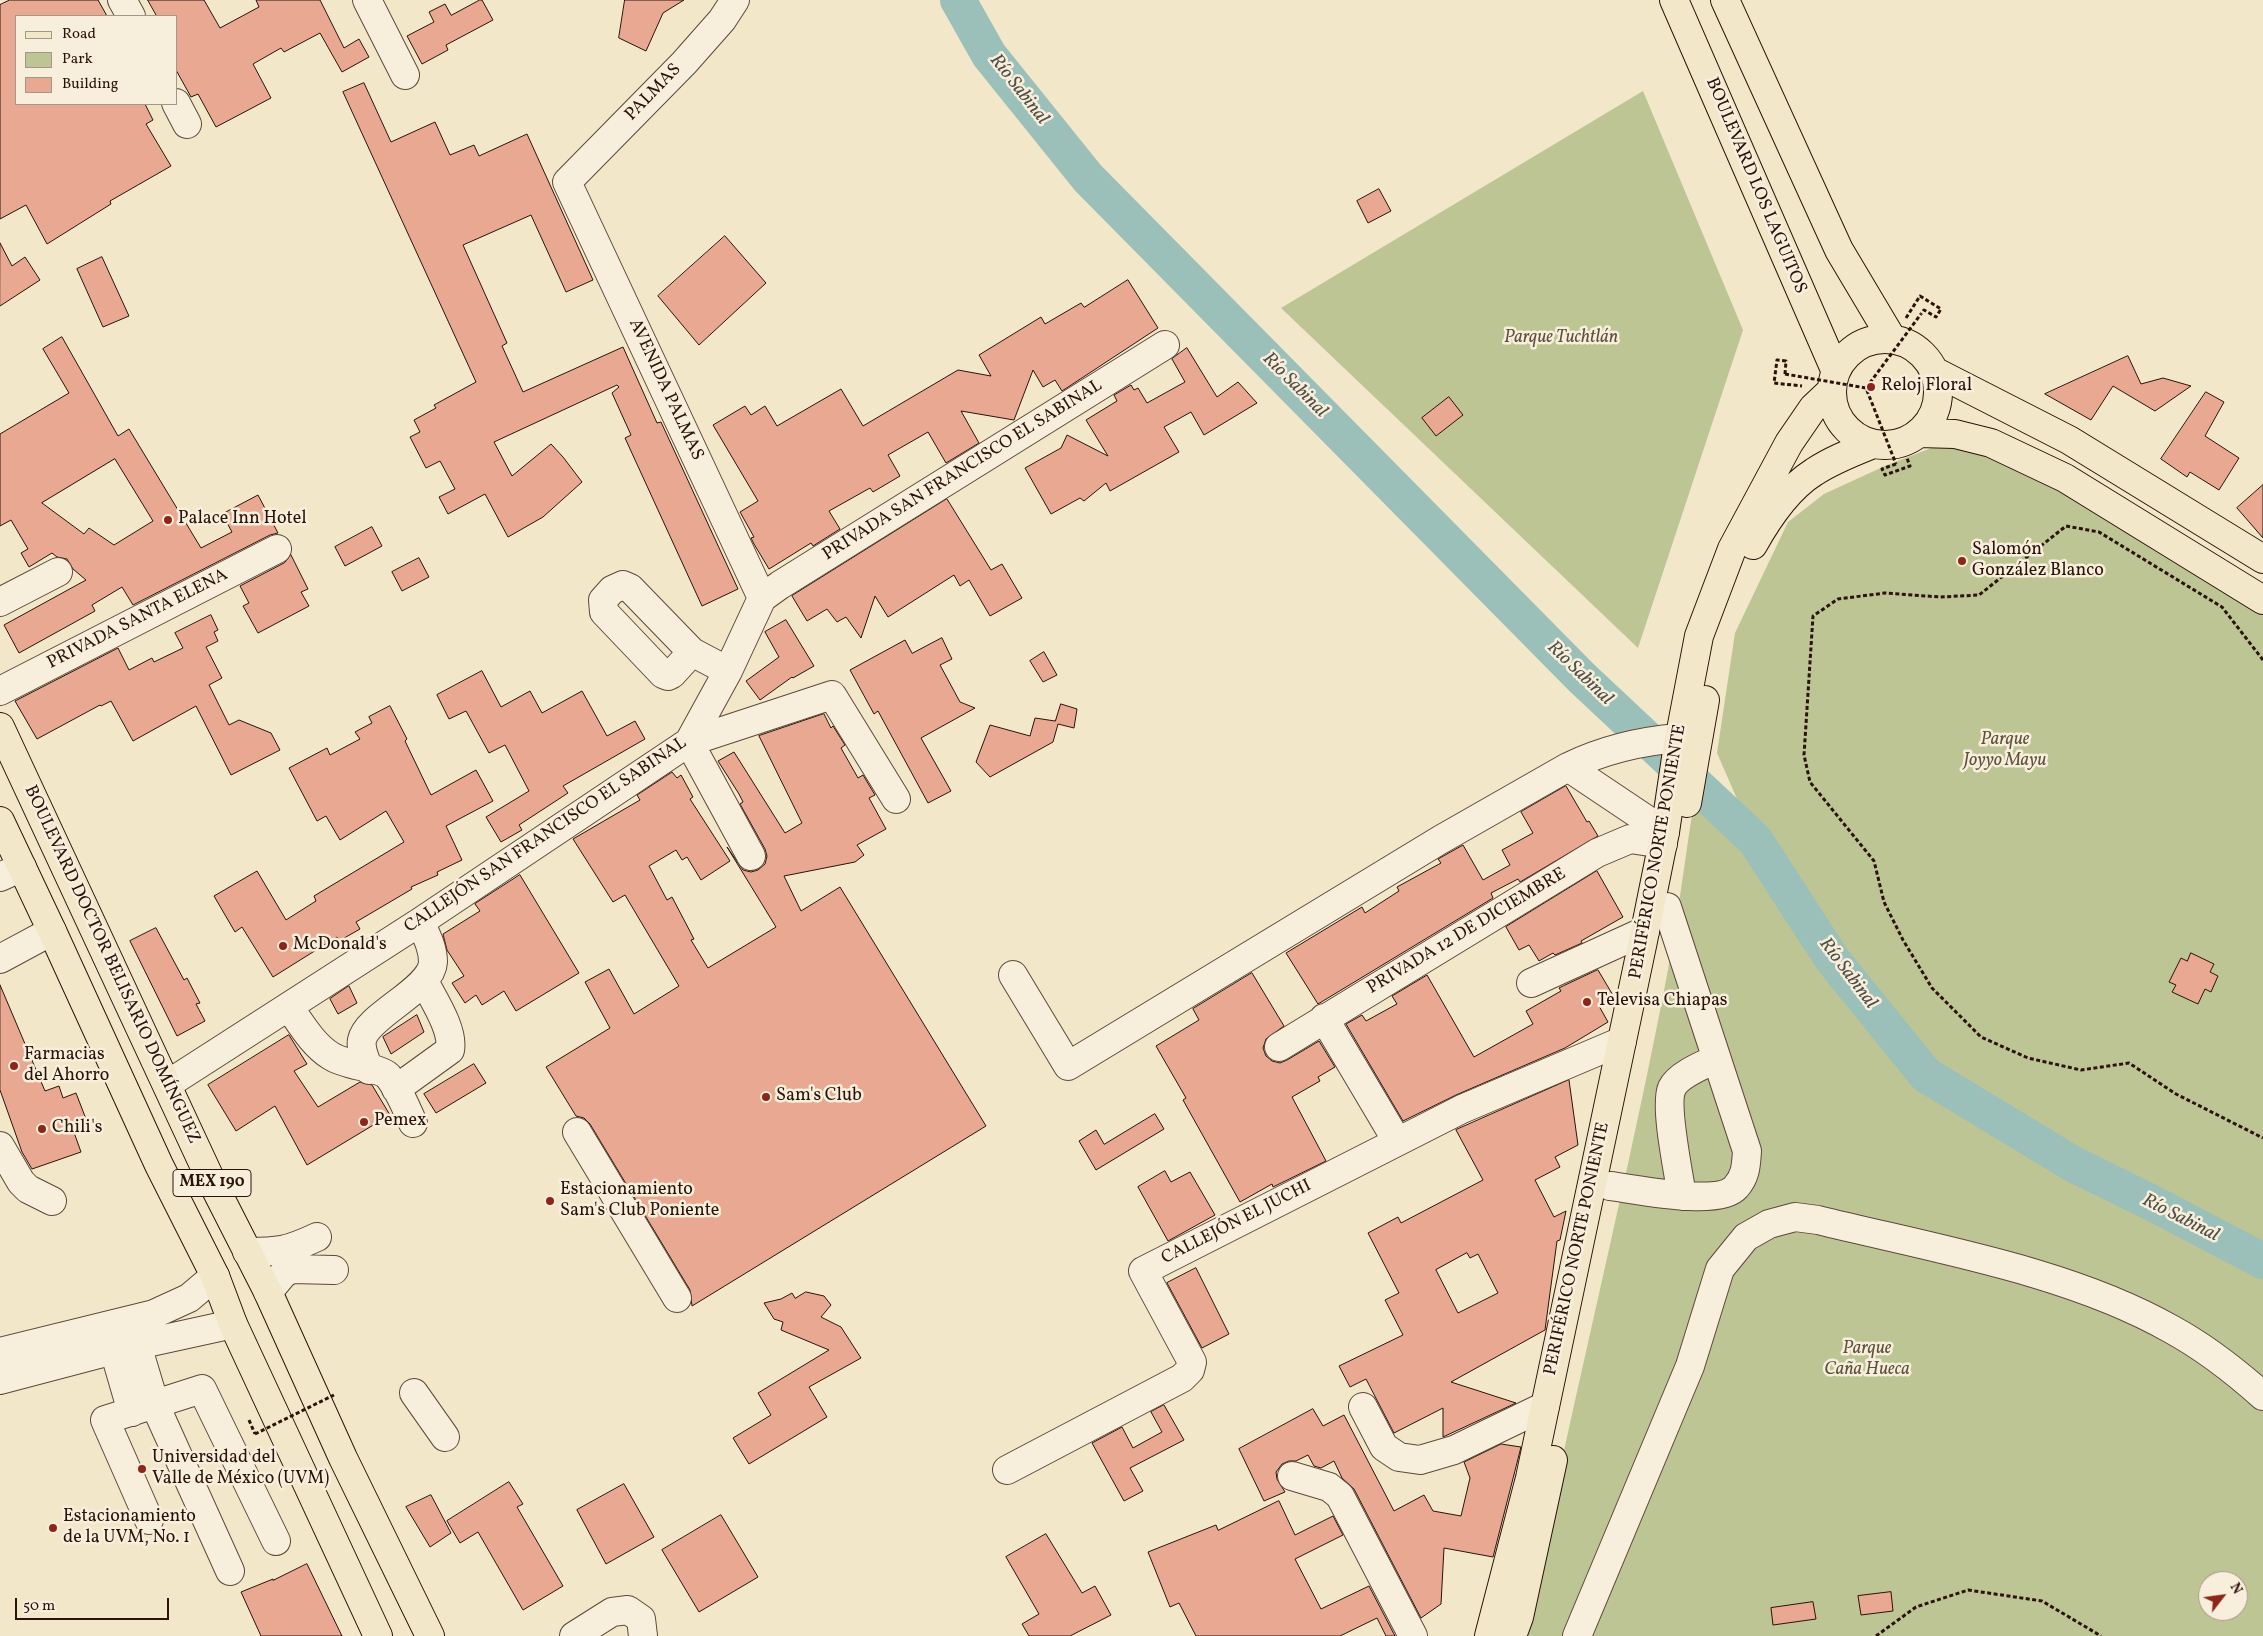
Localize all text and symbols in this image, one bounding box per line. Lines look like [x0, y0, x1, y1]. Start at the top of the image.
legend [15, 15, 178, 105]
text: Road [62, 24, 96, 45]
text: Park [62, 49, 93, 70]
water label: Río Sabinal [983, 50, 1053, 130]
street label: PALMAS [621, 60, 687, 126]
text: Building [62, 74, 118, 95]
street label: BOULEVARD LOS LAGUITOS [1700, 75, 1810, 297]
street label: AVENIDA PALMAS [623, 316, 707, 464]
park label: Parque Tuchtlán [1504, 328, 1618, 350]
water label: Río Sabinal [1257, 349, 1331, 423]
street label: PRIVADA SAN FRANCISCO EL SABINAL [819, 376, 1107, 566]
place label: Reloj Floral [1881, 376, 1972, 398]
marker: Reloj Floral [1865, 381, 1877, 393]
place label: Palace Inn Hotel [178, 509, 307, 531]
marker: Palace Inn Hotel [162, 514, 174, 526]
place label: Salomón González Blanco [1972, 540, 2104, 582]
marker: Salomón González Blanco [1956, 555, 1968, 567]
street label: PRIVADA SANTA ELENA [44, 565, 232, 675]
water label: Río Sabinal [1541, 637, 1617, 711]
street label: PERIFÉRICO NORTE PONIENTE [1626, 723, 1692, 981]
park label: Parque Joyyo Mayu [1964, 730, 2046, 772]
street label: CALLEJÓN SAN FRANCISCO EL SABINAL [401, 733, 691, 939]
street label: BOULEVARD DOCTOR BELISARIO DOMÍNGUEZ [18, 782, 204, 1148]
street label: PRIVADA 12 DE DICIEMBRE [1364, 864, 1570, 1000]
water label: Río Sabinal [1813, 934, 1881, 1014]
place label: McDonald's [293, 935, 387, 957]
marker: McDonald's [277, 940, 289, 952]
place label: Televisa Chiapas [1597, 991, 1728, 1013]
marker: Televisa Chiapas [1581, 996, 1593, 1008]
place label: Farmacias del Ahorro [24, 1045, 109, 1088]
marker: Farmacias del Ahorro [8, 1060, 20, 1072]
place label: Sam's Club [776, 1086, 862, 1108]
marker: Sam's Club [760, 1091, 772, 1103]
place label: Pemex [374, 1111, 426, 1133]
marker: Pemex [358, 1116, 370, 1128]
place label: Chili's [52, 1118, 103, 1140]
street label: PERIFÉRICO NORTE PONIENTE [1541, 1120, 1615, 1378]
marker: Chili's [36, 1123, 48, 1135]
road number: MEX 190 [173, 1170, 251, 1196]
street label: CALLEJÓN EL JUCHI [1158, 1176, 1316, 1270]
place label: Estacionamiento Sam's Club Poniente [560, 1180, 719, 1222]
water label: Río Sabinal [2138, 1190, 2222, 1248]
marker: Estacionamiento Sam's Club Poniente [544, 1195, 556, 1207]
park label: Parque Caña Hueca [1824, 1339, 1910, 1382]
place label: Universidad del Valle de México (UVM) [152, 1448, 329, 1490]
marker: Universidad del Valle de México (UVM) [136, 1463, 148, 1475]
place label: Estacionamiento de la UVM, No. 1 [63, 1507, 196, 1550]
marker: Estacionamiento de la UVM, No. 1 [47, 1522, 59, 1534]
north arrow [2198, 1571, 2248, 1621]
text: N [2225, 1580, 2246, 1598]
scale bar [18, 1588, 171, 1620]
text: 50 m [23, 1596, 55, 1617]

